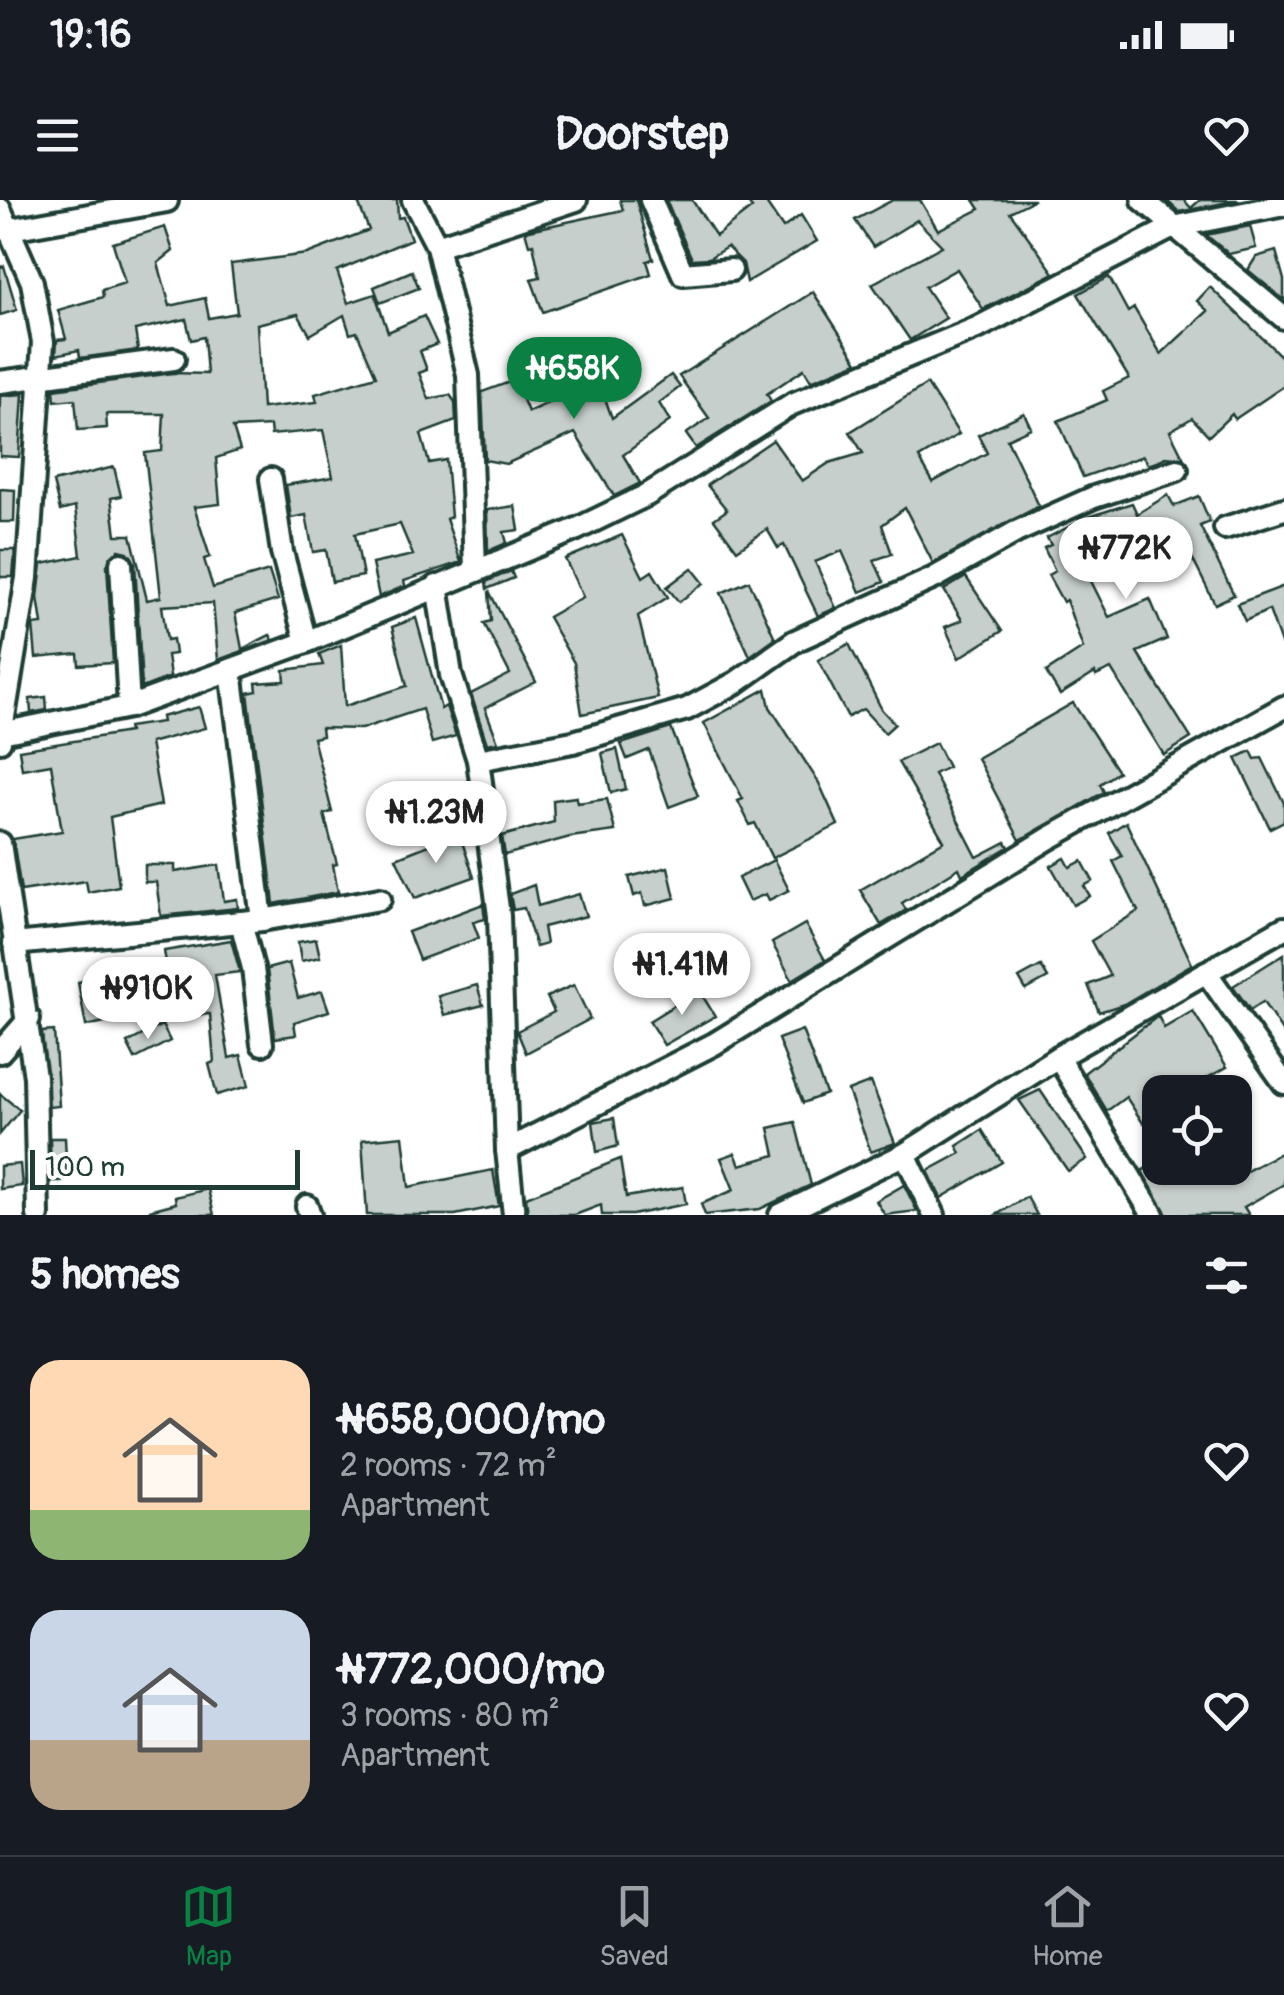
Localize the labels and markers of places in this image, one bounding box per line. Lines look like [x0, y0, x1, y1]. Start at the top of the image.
pin: ₦658K [504, 337, 644, 422]
pin: ₦772K [1056, 517, 1196, 602]
pin: ₦1.23M [355, 781, 517, 866]
pin: ₦1.41M [601, 933, 763, 1018]
pin: ₦910K [78, 957, 218, 1042]

